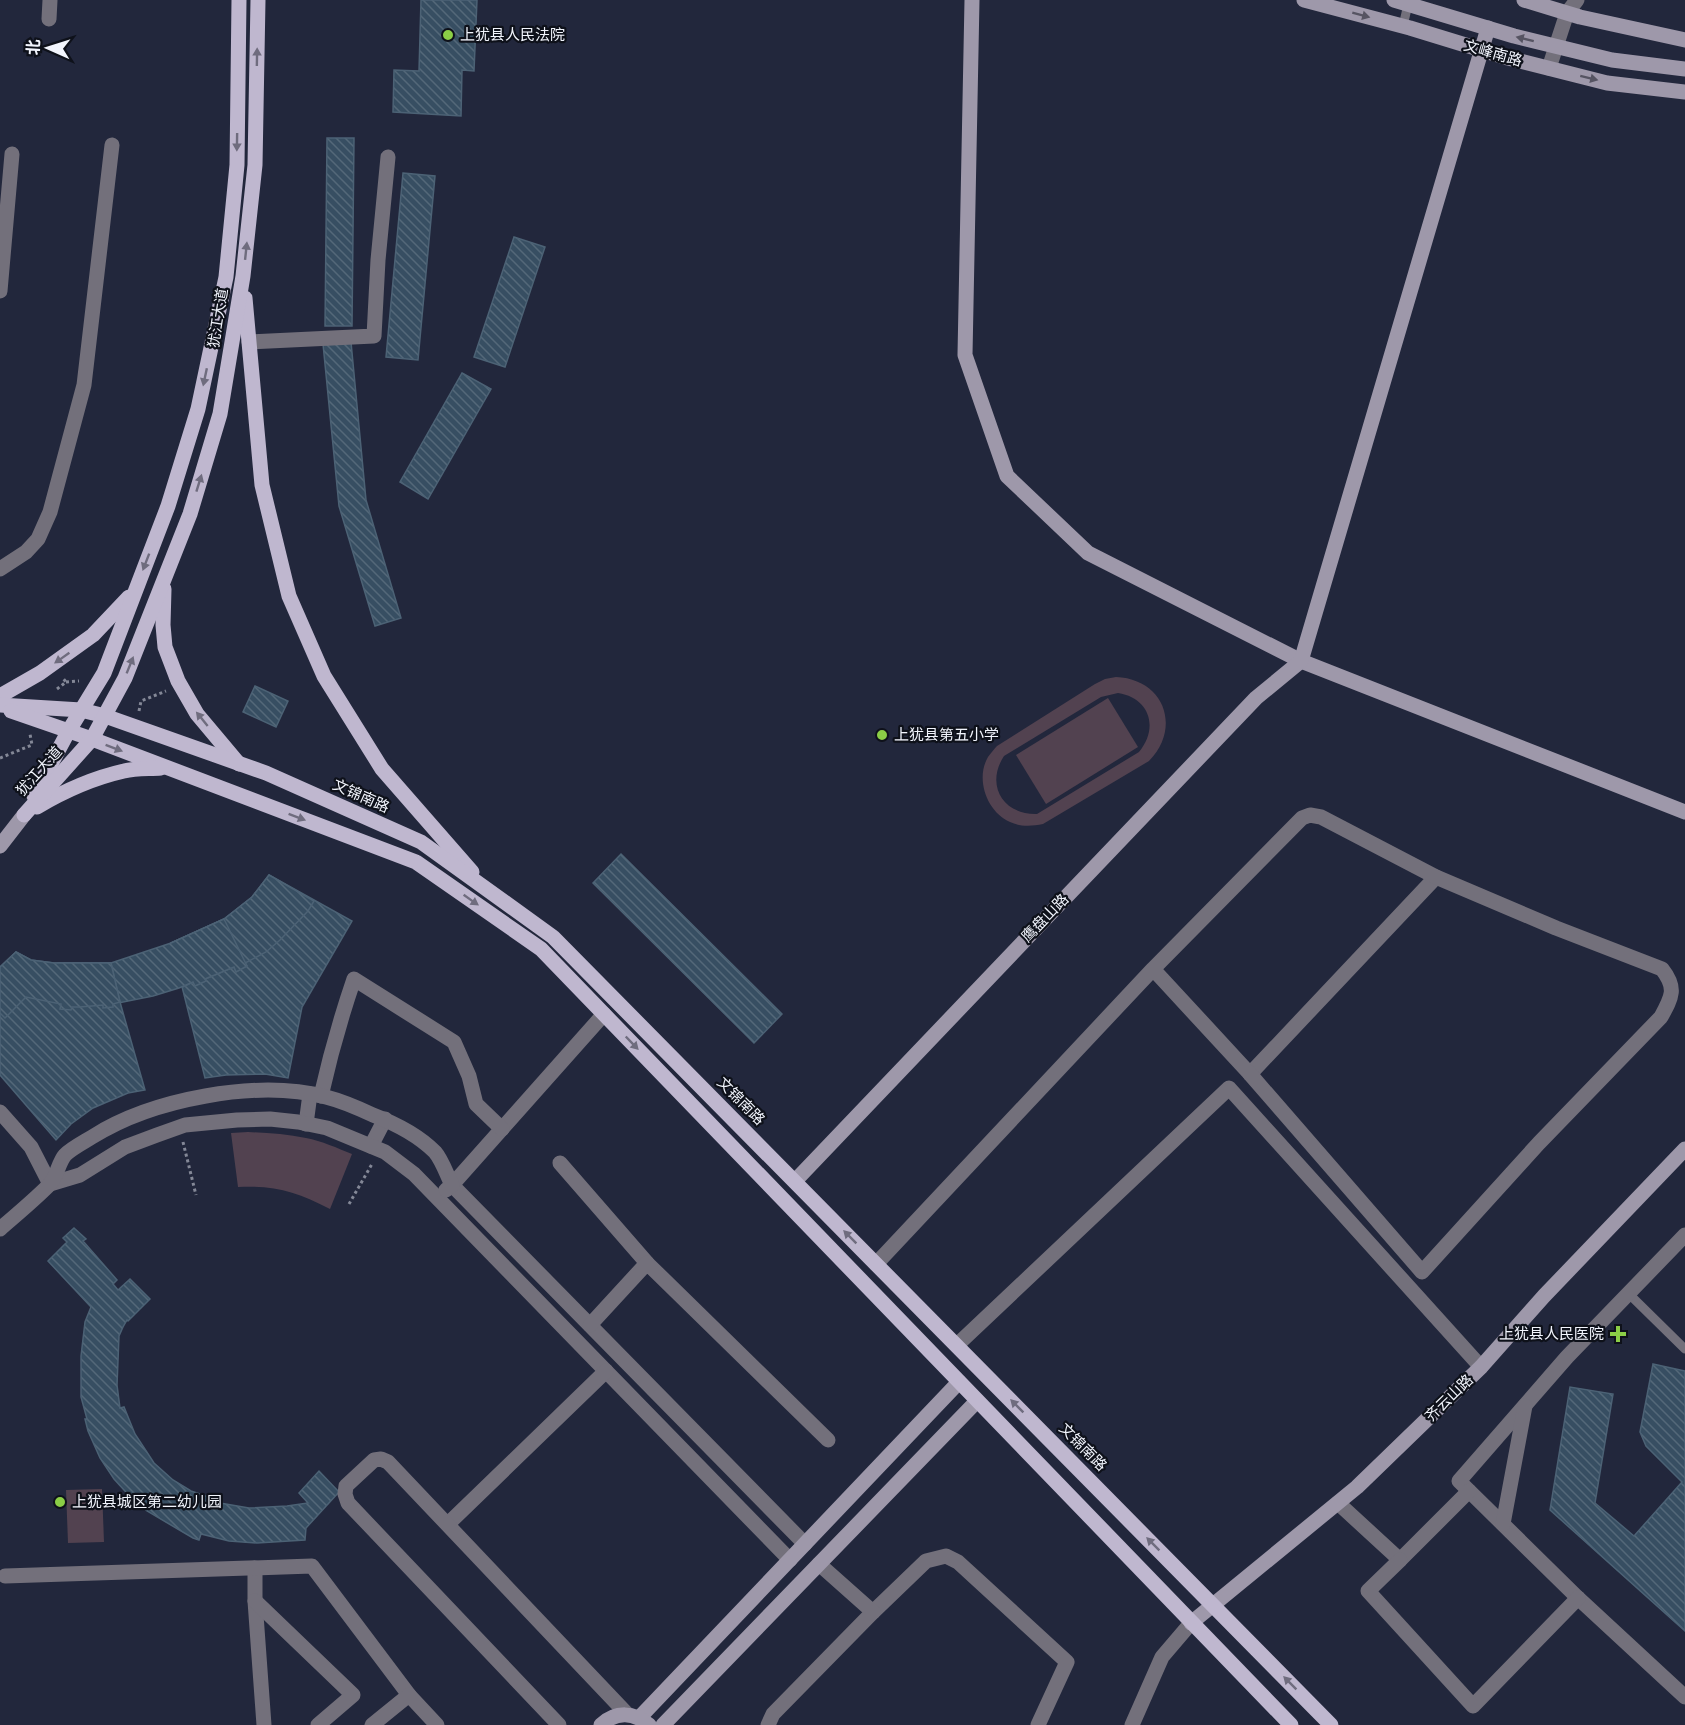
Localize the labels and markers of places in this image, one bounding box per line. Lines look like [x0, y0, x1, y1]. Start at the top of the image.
place label: 上犹县人民法院 [460, 25, 565, 44]
marker: 上犹县人民法院 [441, 28, 455, 42]
place label: 上犹县第五小学 [894, 725, 999, 744]
marker: 上犹县第五小学 [875, 728, 889, 742]
place label: 上犹县人民医院 [1499, 1324, 1604, 1343]
marker: 上犹县人民医院 [1609, 1325, 1627, 1343]
place label: 上犹县城区第二幼儿园 [72, 1492, 222, 1511]
marker: 上犹县城区第二幼儿园 [53, 1495, 67, 1509]

